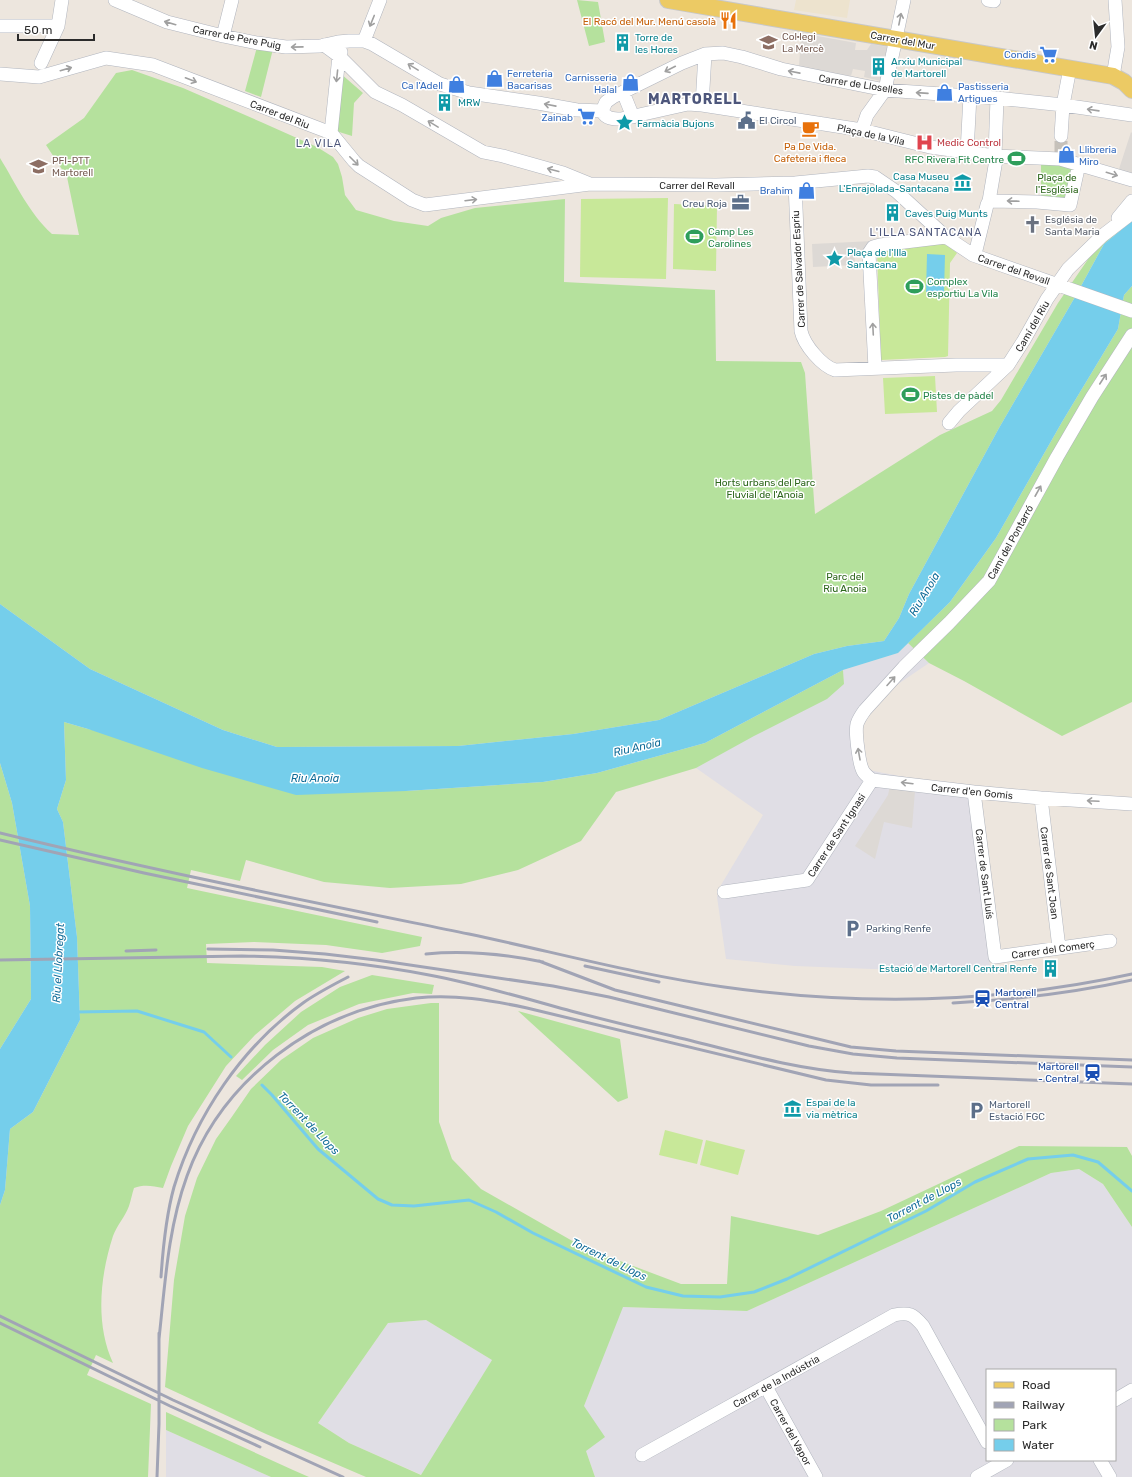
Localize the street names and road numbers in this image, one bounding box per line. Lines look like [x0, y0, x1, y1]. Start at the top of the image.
street label: Carrer de Pere Puig [192, 24, 282, 52]
street label: Carrer del Mur [870, 29, 936, 53]
street label: Carrer de Lloselles [818, 72, 904, 98]
street label: Carrer del Riu [248, 98, 311, 132]
street label: Plaça de la Vila [836, 122, 906, 148]
street label: Carrer del Revall [659, 180, 735, 192]
street label: Carrer de Salvador Espriu [790, 210, 808, 328]
street label: Carrer del Revall [976, 252, 1051, 288]
street label: Camí del Riu [1013, 299, 1052, 354]
street label: Camí del Pontarró [985, 503, 1036, 582]
street label: Carrer d'en Gomis [930, 782, 1013, 802]
street label: Carrer de Sant Ignasi [805, 792, 868, 880]
street label: Carrer de Sant Joan [1037, 826, 1061, 920]
street label: Carrer de Sant Lluís [973, 828, 996, 920]
street label: Carrer del Comerç [1011, 938, 1096, 962]
street label: Carrer de la Indústria [731, 1353, 822, 1411]
street label: Carrer del Vapor [767, 1397, 814, 1468]

